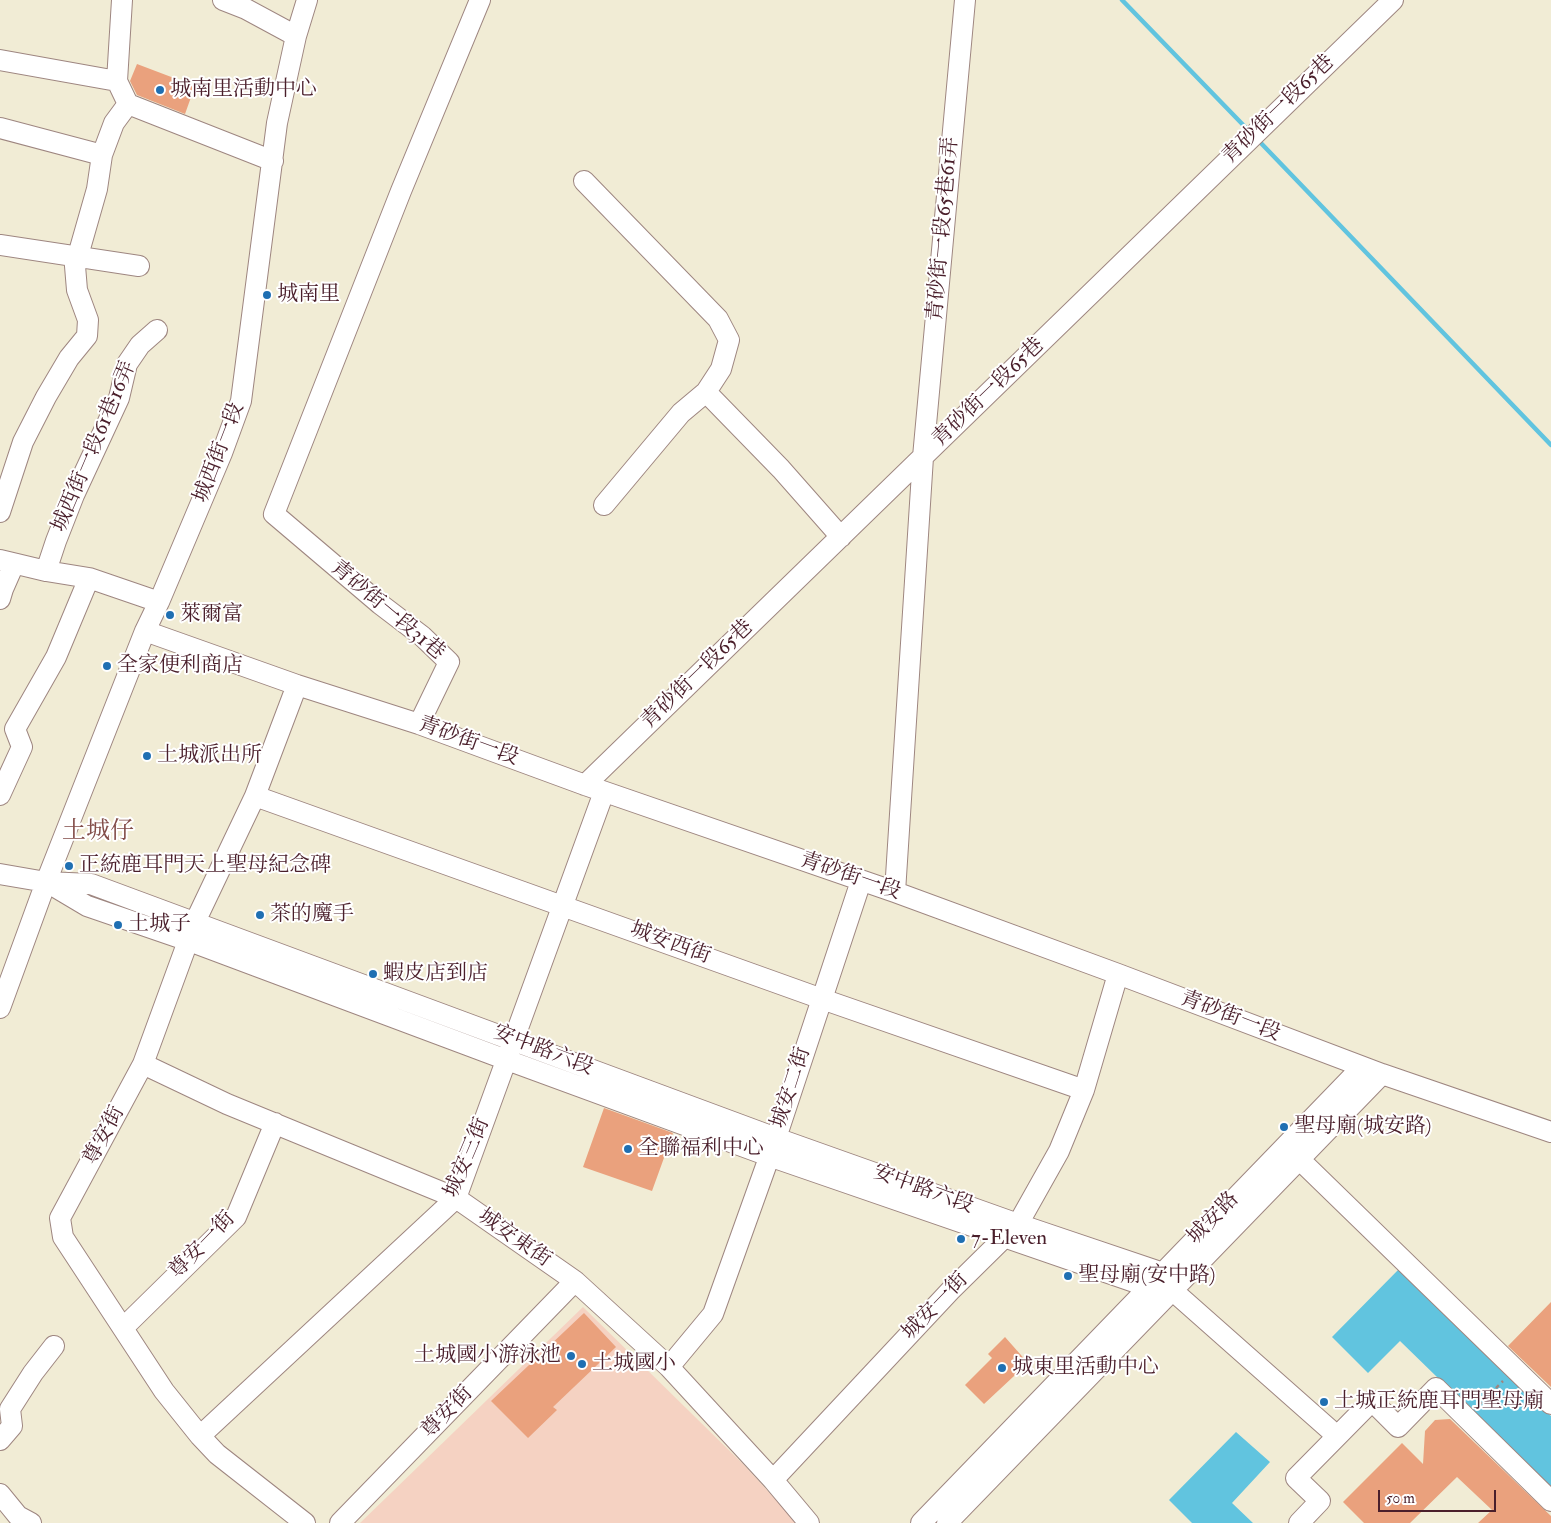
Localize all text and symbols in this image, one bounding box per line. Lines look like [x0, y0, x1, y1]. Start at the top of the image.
street label: 青砂街一段65巷 [1218, 50, 1340, 170]
place label: 城南里活動中心 [170, 77, 317, 103]
marker: 城南里活動中心 [154, 84, 166, 96]
street label: 青砂街一段65巷61弄 [923, 136, 965, 322]
place label: 城南里 [277, 282, 340, 308]
marker: 城南里 [261, 289, 273, 301]
street label: 青砂街一段65巷 [928, 333, 1050, 453]
street label: 城西街一段61巷16弄 [48, 358, 142, 536]
street label: 城西街一段 [189, 399, 251, 507]
street label: 青砂街一段31巷 [325, 556, 449, 666]
place label: 萊爾富 [180, 602, 243, 628]
marker: 萊爾富 [164, 609, 176, 621]
street label: 青砂街一段65巷 [637, 615, 759, 735]
place label: 全家便利商店 [117, 653, 243, 679]
marker: 全家便利商店 [101, 660, 113, 672]
street label: 青砂街一段 [414, 712, 522, 772]
place label: 土城派出所 [157, 743, 262, 769]
marker: 土城派出所 [141, 750, 153, 762]
district label: 土城仔 [62, 819, 134, 847]
street label: 青砂街一段 [796, 848, 904, 906]
place label: 正統鹿耳門天上聖母紀念碑 [79, 853, 331, 879]
marker: 正統鹿耳門天上聖母紀念碑 [63, 860, 75, 872]
place label: 茶的魔手 [270, 902, 354, 928]
marker: 茶的魔手 [254, 909, 266, 921]
place label: 土城子 [128, 912, 191, 938]
street label: 城安西街 [626, 918, 714, 970]
marker: 土城子 [112, 919, 124, 931]
place label: 蝦皮店到店 [383, 961, 488, 987]
marker: 蝦皮店到店 [367, 968, 379, 980]
street label: 青砂街一段 [1176, 986, 1284, 1048]
street label: 安中路六段 [489, 1020, 597, 1082]
street label: 城安二街 [767, 1044, 817, 1132]
street label: 尊安街 [79, 1102, 131, 1170]
street label: 城安三街 [440, 1114, 496, 1202]
place label: 聖母廟(城安路) [1294, 1114, 1431, 1140]
marker: 聖母廟(城安路) [1278, 1121, 1290, 1133]
place label: 全聯福利中心 [638, 1136, 764, 1162]
marker: 全聯福利中心 [622, 1143, 634, 1155]
street label: 安中路六段 [869, 1160, 977, 1220]
street label: 城安路 [1183, 1188, 1245, 1250]
street label: 城安東街 [472, 1205, 556, 1273]
street label: 尊安一街 [165, 1207, 241, 1285]
place label: 7-Eleven [971, 1226, 1047, 1252]
marker: 7-Eleven [955, 1233, 967, 1245]
place label: 聖母廟(安中路) [1078, 1263, 1215, 1289]
street label: 城安一街 [898, 1268, 974, 1346]
marker: 聖母廟(安中路) [1062, 1270, 1074, 1282]
place label: 土城國小游泳池 [414, 1343, 561, 1369]
marker: 土城國小游泳池 [565, 1350, 577, 1362]
place label: 土城國小 [592, 1351, 676, 1377]
place label: 城東里活動中心 [1012, 1355, 1159, 1381]
marker: 土城國小 [576, 1358, 588, 1370]
marker: 城東里活動中心 [996, 1362, 1008, 1374]
street label: 尊安街 [417, 1382, 479, 1444]
place label: 土城正統鹿耳門聖母廟 [1334, 1389, 1544, 1415]
marker: 土城正統鹿耳門聖母廟 [1318, 1396, 1330, 1408]
scale bar [1381, 1480, 1498, 1512]
text: 50 m [1386, 1489, 1415, 1508]

